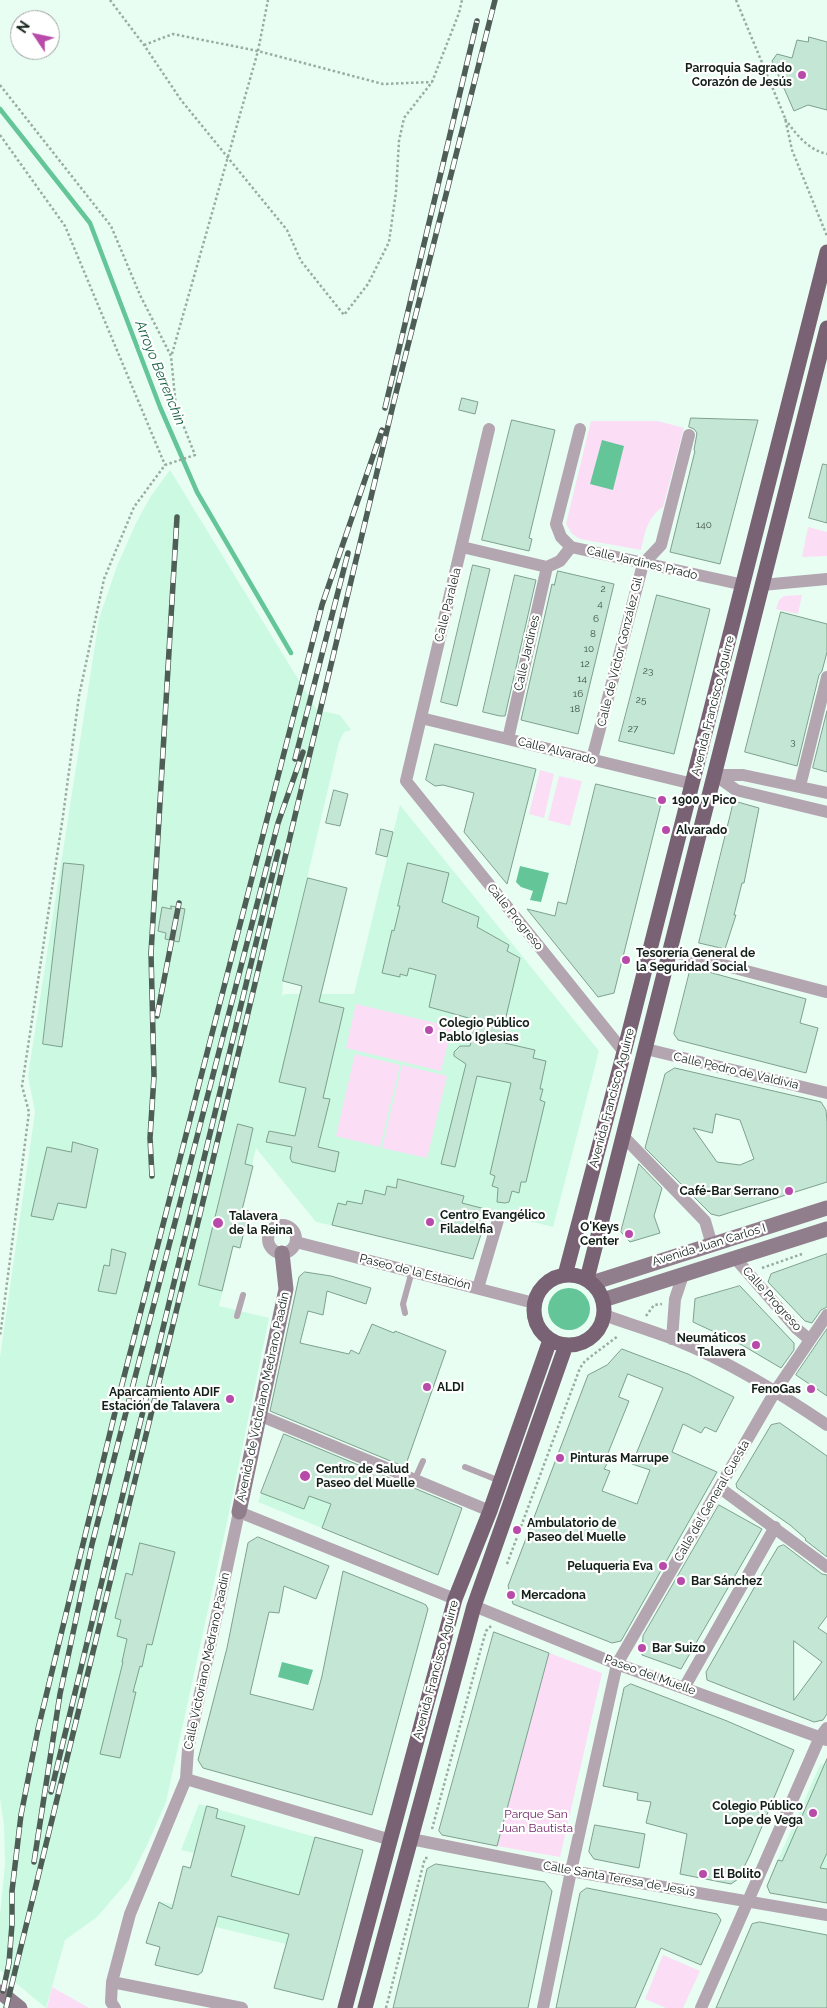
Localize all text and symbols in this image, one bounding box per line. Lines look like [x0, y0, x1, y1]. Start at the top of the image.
north arrow [10, 10, 60, 60]
text: N [14, 18, 33, 36]
place label: Parroquia Sagrado Corazón de Jesús [685, 61, 792, 89]
marker: Parroquia Sagrado Corazón de Jesús [796, 69, 808, 81]
water label: Arroyo Berrenchin [131, 318, 189, 428]
house number: 140 [696, 519, 712, 531]
street label: Calle Jardines Prado [585, 543, 699, 583]
street label: Calle Paralela [432, 566, 464, 644]
street label: Calle de Victor González Gil [594, 576, 646, 728]
house number: 2 [600, 583, 606, 595]
house number: 4 [597, 598, 603, 610]
house number: 6 [593, 613, 599, 625]
street label: Calle Jardines [511, 614, 543, 692]
house number: 8 [590, 628, 596, 640]
street label: Avenida Francisco Aguirre [689, 634, 737, 778]
house number: 10 [584, 643, 594, 655]
house number: 12 [580, 658, 590, 670]
house number: 23 [643, 665, 653, 677]
house number: 14 [577, 673, 587, 685]
house number: 16 [573, 688, 583, 700]
house number: 25 [636, 694, 646, 706]
house number: 18 [570, 703, 580, 715]
house number: 27 [628, 723, 638, 735]
street label: Calle Alvarado [516, 734, 598, 768]
house number: 3 [790, 736, 796, 748]
place label: 1900 y Pico [672, 793, 737, 807]
marker: 1900 y Pico [656, 794, 668, 806]
place label: Alvarado [676, 823, 727, 837]
marker: Alvarado [660, 824, 672, 836]
street label: Calle Progreso [484, 881, 546, 953]
place label: Tesorería General de la Seguridad Social [636, 946, 755, 974]
marker: Tesorería General de la Seguridad Social [620, 954, 632, 966]
place label: Colegio Público Pablo Iglesias [439, 1016, 530, 1044]
marker: Colegio Público Pablo Iglesias [423, 1024, 435, 1036]
street label: Avenida Francisco Aguirre [586, 1027, 638, 1169]
street label: Calle Pedro de Valdivia [672, 1050, 800, 1092]
place label: Café-Bar Serrano [680, 1184, 779, 1198]
marker: Café-Bar Serrano [783, 1185, 795, 1197]
place label: Centro Evangélico Filadelfia [440, 1208, 545, 1236]
place label: Talavera de la Reina [229, 1209, 293, 1237]
marker: Talavera de la Reina [211, 1216, 225, 1230]
marker: Centro Evangélico Filadelfia [424, 1216, 436, 1228]
place label: O'Keys Center [580, 1220, 619, 1248]
street label: Avenida Juan Carlos I [650, 1221, 768, 1269]
marker: O'Keys Center [623, 1228, 635, 1240]
street label: Paseo de la Estación [358, 1251, 472, 1293]
street label: Calle Progreso [739, 1264, 805, 1334]
street label: Avenida de Victoriano Medrano Paadin [234, 1291, 292, 1503]
place label: Neumáticos Talavera [677, 1331, 746, 1359]
marker: Neumáticos Talavera [750, 1339, 762, 1351]
place label: ALDI [437, 1380, 464, 1394]
marker: ALDI [421, 1381, 433, 1393]
place label: FenoGas [751, 1382, 801, 1396]
marker: FenoGas [805, 1383, 817, 1395]
place label: Aparcamiento ADIF Estación de Talavera [102, 1385, 220, 1413]
marker: Aparcamiento ADIF Estación de Talavera [224, 1393, 236, 1405]
street label: Calle del General Cuesta [671, 1438, 753, 1564]
place label: Pinturas Marrupe [570, 1451, 669, 1465]
marker: Pinturas Marrupe [554, 1452, 566, 1464]
place label: Centro de Salud Paseo del Muelle [316, 1462, 415, 1490]
marker: Centro de Salud Paseo del Muelle [298, 1469, 312, 1483]
place label: Ambulatorio de Paseo del Muelle [527, 1516, 626, 1544]
marker: Ambulatorio de Paseo del Muelle [511, 1524, 523, 1536]
place label: Peluqueria Eva [567, 1559, 653, 1573]
marker: Peluqueria Eva [657, 1560, 669, 1572]
street label: Calle Victoriano Medrano Paadin [181, 1571, 233, 1751]
place label: Bar Sánchez [691, 1574, 762, 1588]
marker: Bar Sánchez [675, 1575, 687, 1587]
place label: Mercadona [521, 1588, 586, 1602]
marker: Mercadona [505, 1589, 517, 1601]
street label: Avenida Francisco Aguirre [410, 1599, 462, 1741]
place label: Bar Suizo [652, 1641, 705, 1655]
marker: Bar Suizo [636, 1642, 648, 1654]
street label: Paseo del Muelle [602, 1652, 698, 1698]
place label: Colegio Público Lope de Vega [712, 1799, 803, 1827]
park label: Parque San Juan Bautista [499, 1807, 573, 1835]
marker: Colegio Público Lope de Vega [807, 1807, 819, 1819]
street label: Calle Santa Teresa de Jesús [542, 1859, 696, 1899]
place label: El Bolito [713, 1867, 761, 1881]
marker: El Bolito [697, 1868, 709, 1880]

